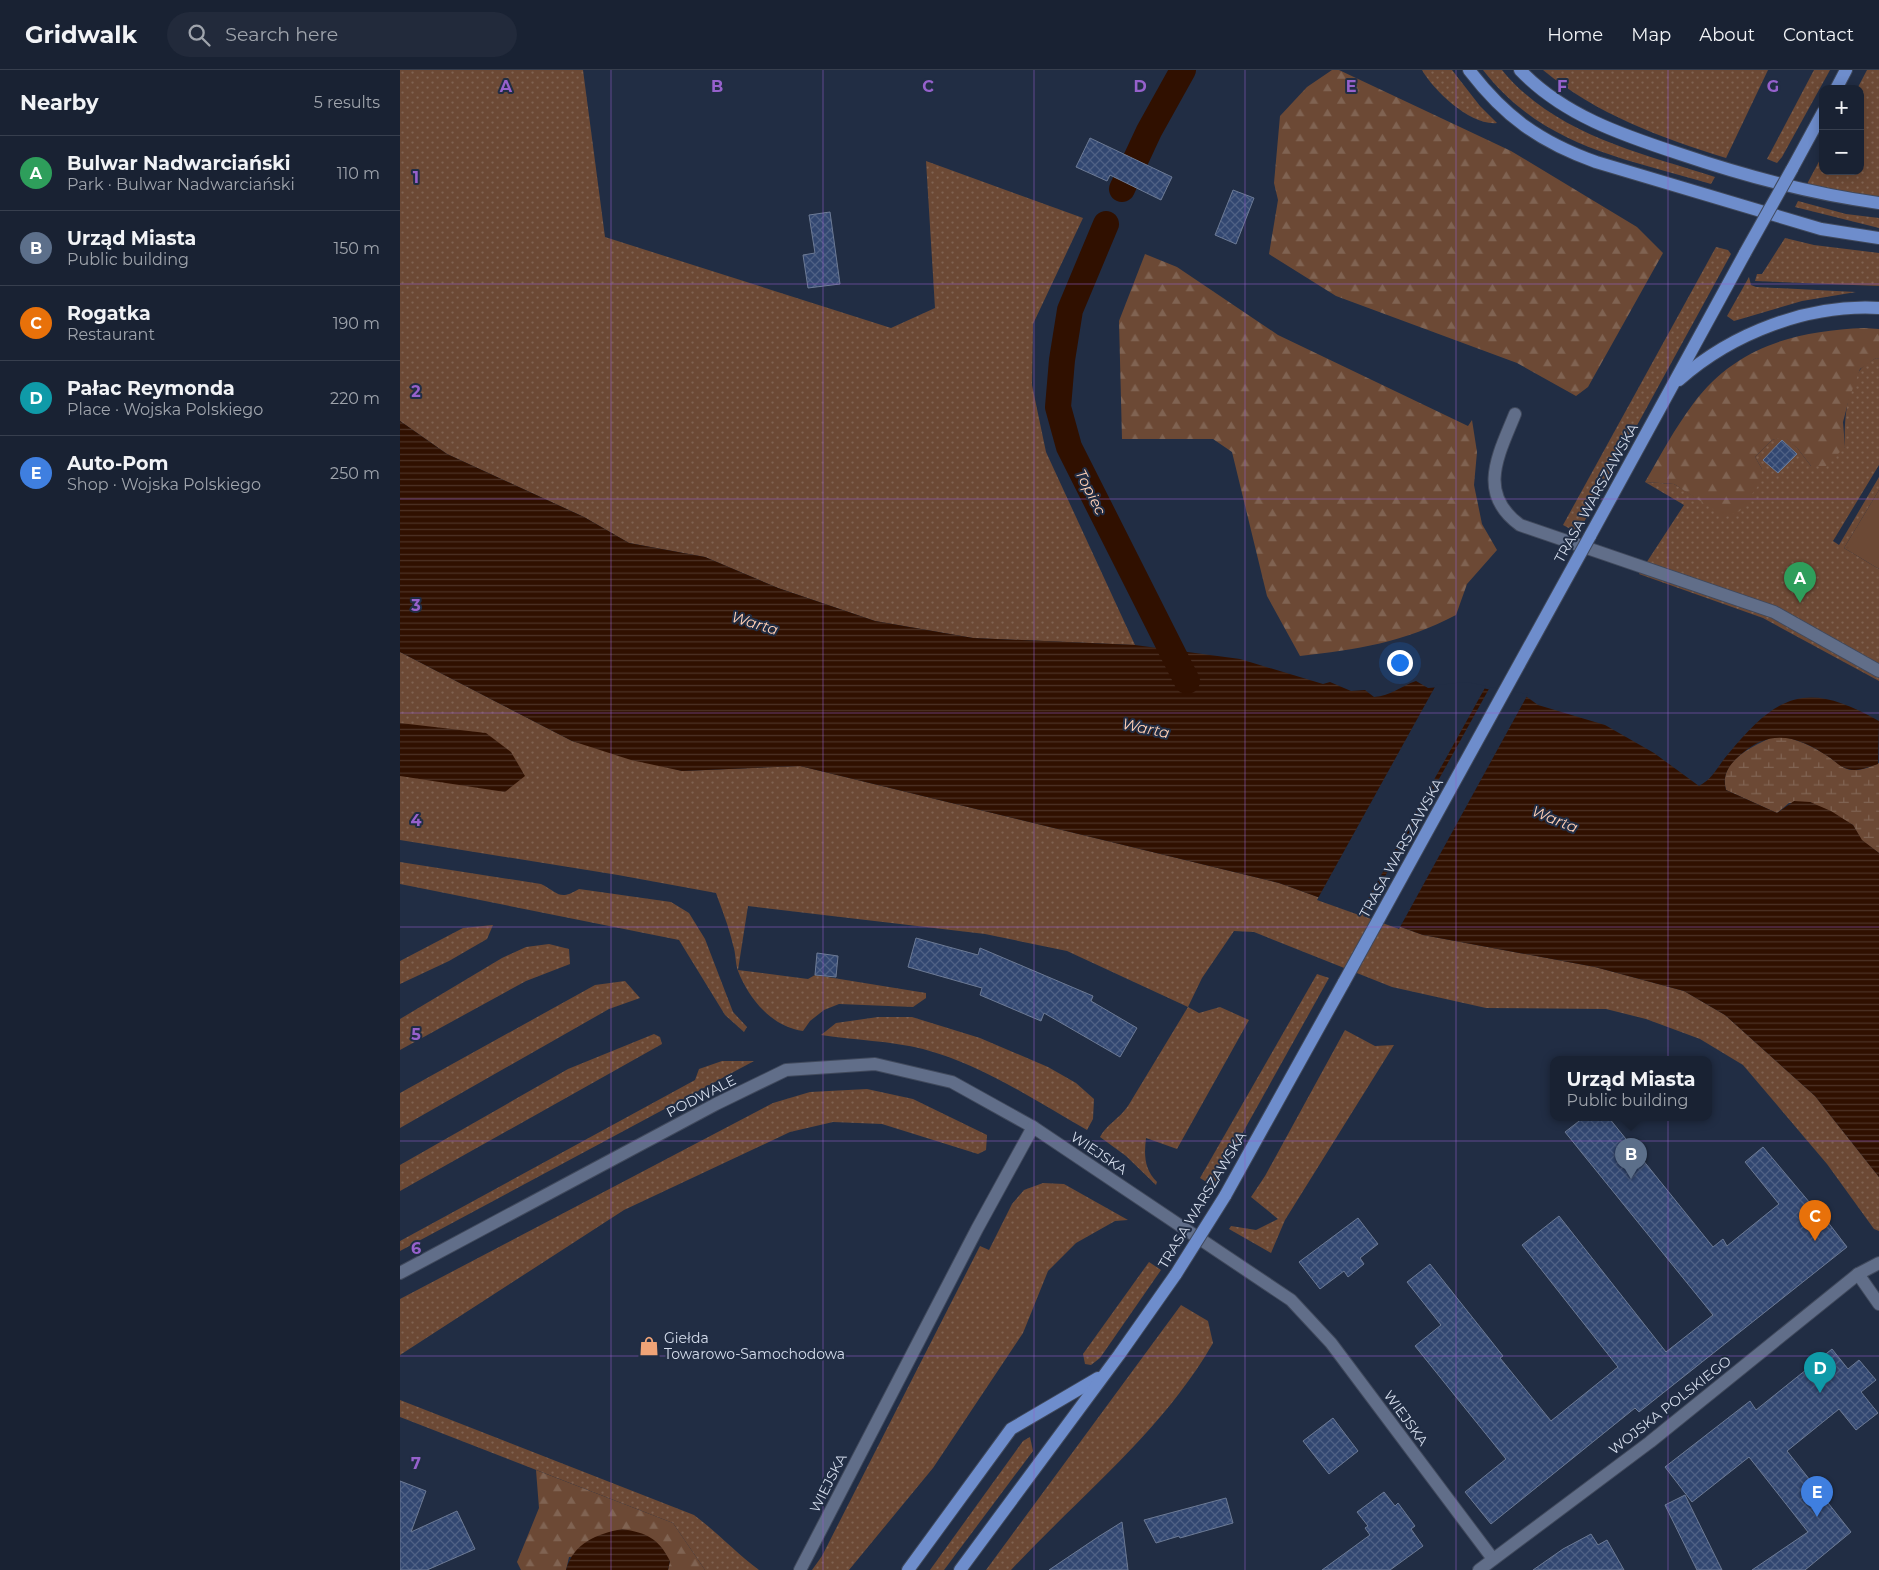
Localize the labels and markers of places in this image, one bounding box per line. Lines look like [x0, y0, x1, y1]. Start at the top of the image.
pin: A [1784, 562, 1816, 603]
pin: B [1615, 1138, 1647, 1179]
pin: C [1799, 1200, 1831, 1241]
place label: Giełda Towarowo-Samochodowa [664, 1329, 845, 1363]
shop icon: Giełda Towarowo-Samochodowa [638, 1335, 660, 1357]
pin: D [1804, 1352, 1836, 1393]
pin: E [1801, 1476, 1833, 1517]

